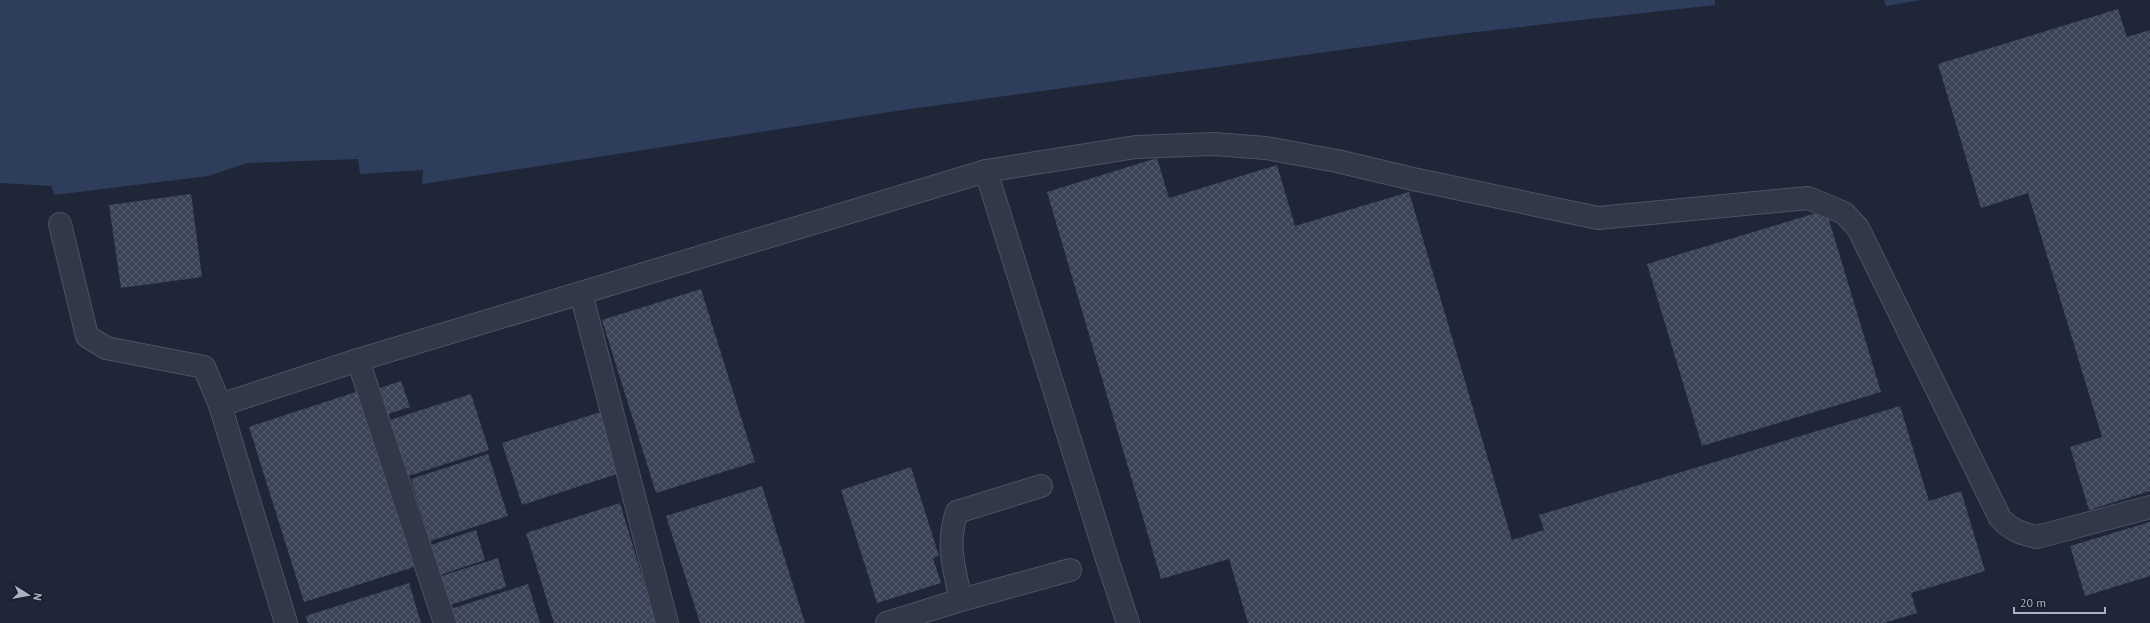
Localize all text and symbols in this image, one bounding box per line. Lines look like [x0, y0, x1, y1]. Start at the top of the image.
north arrow [8, 575, 48, 615]
scale bar [2014, 589, 2105, 615]
text: N [30, 592, 45, 602]
text: 20 m [2020, 595, 2046, 610]

